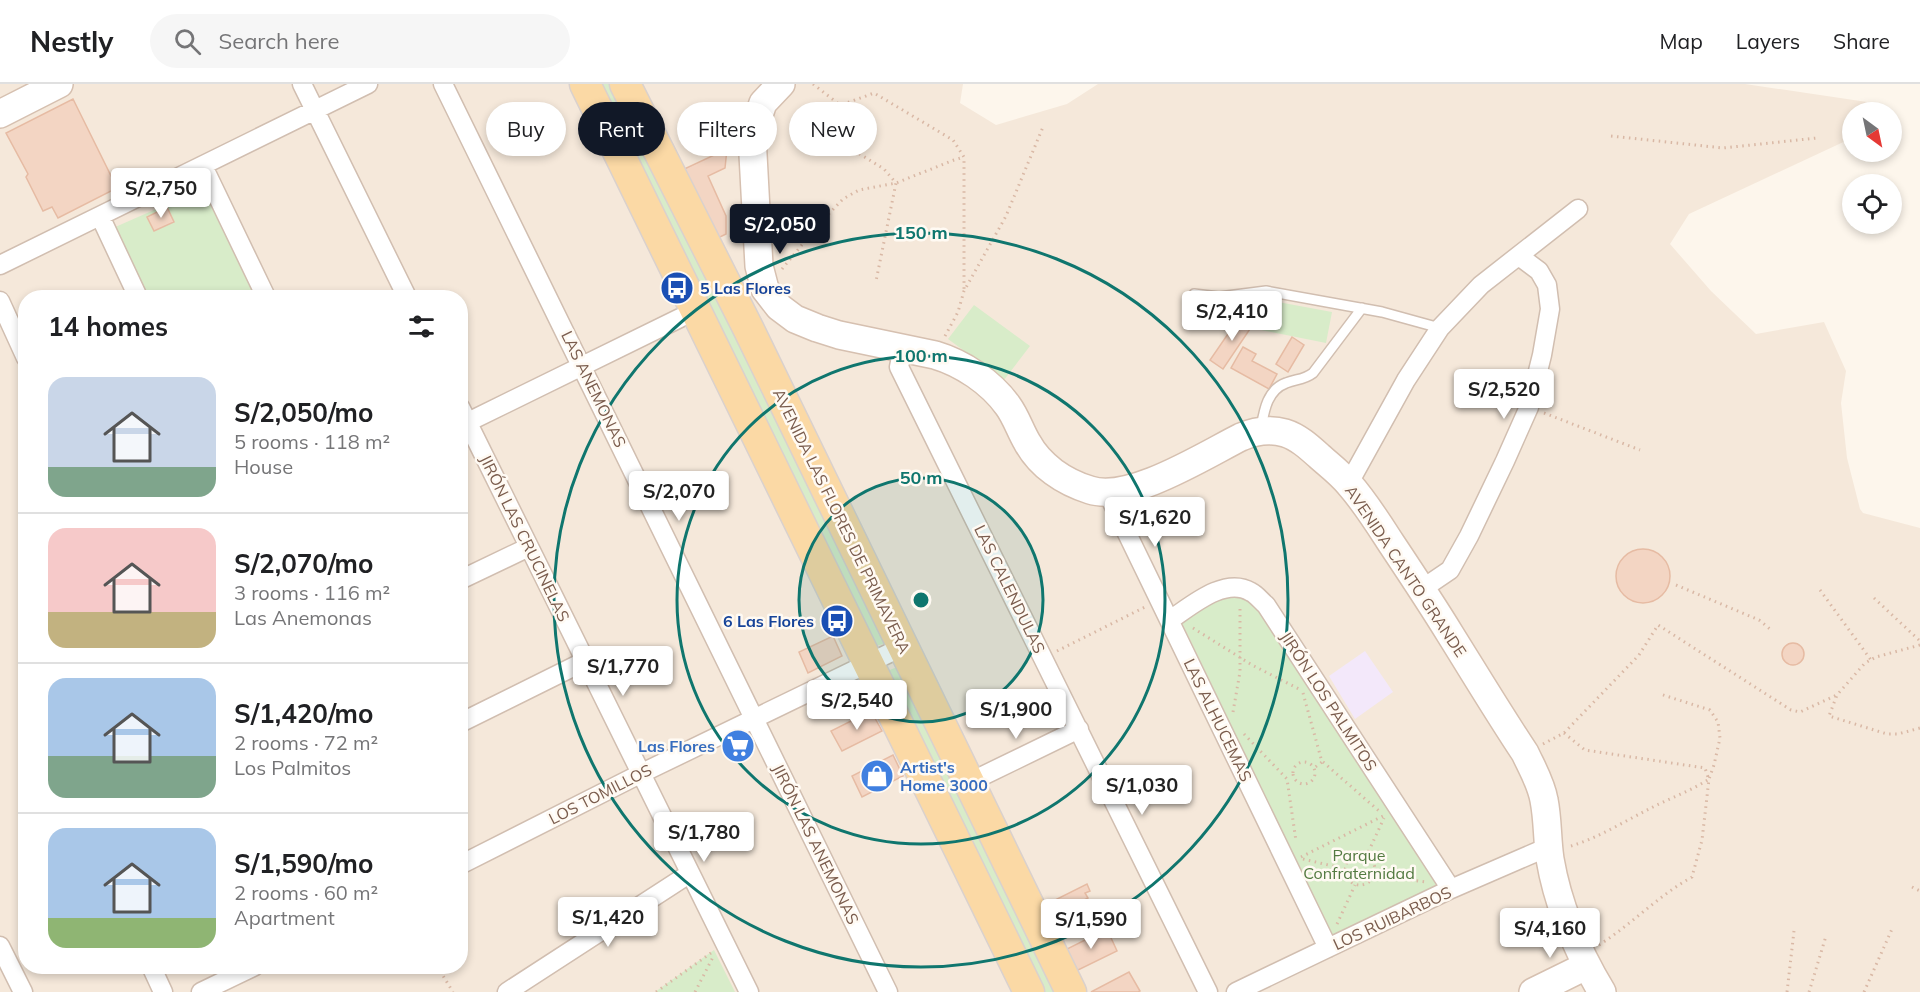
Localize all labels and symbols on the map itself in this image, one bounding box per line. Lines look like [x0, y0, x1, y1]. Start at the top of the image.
north arrow [1842, 102, 1902, 162]
pin: S/2,750 [106, 168, 216, 219]
pin: S/2,050 [725, 204, 835, 255]
text: 150 m [894, 221, 948, 244]
bus stop icon: 5 Las Flores [659, 270, 695, 306]
place label: 5 Las Flores [700, 278, 791, 298]
pin: S/2,410 [1177, 291, 1287, 342]
street label: LAS ANEMONAS [557, 328, 631, 450]
text: 100 m [894, 344, 948, 367]
pin: S/2,520 [1449, 369, 1559, 420]
street label: AVENIDA LAS FLORES DE PRIMAVERA [769, 385, 915, 657]
street label: JIRÓN LAS CRUCINELAS [476, 451, 574, 625]
text: 50 m [900, 466, 942, 489]
pin: S/2,070 [624, 471, 734, 522]
street label: AVENIDA CANTO GRANDE [1341, 481, 1471, 661]
pin: S/1,620 [1100, 497, 1210, 548]
street label: LAS CALENDULAS [970, 522, 1050, 656]
centre of rings [911, 590, 931, 610]
bus stop icon: 6 Las Flores [819, 603, 855, 639]
place label: 6 Las Flores [723, 611, 814, 631]
street label: JIRÓN LOS PALMITOS [1276, 627, 1382, 775]
pin: S/1,770 [568, 646, 678, 697]
street label: LAS ALHUCEMAS [1180, 655, 1256, 785]
pin: S/2,540 [802, 680, 912, 731]
pin: S/1,900 [961, 689, 1071, 740]
supermarket icon: Las Flores [720, 728, 756, 764]
place label: Las Flores [638, 736, 715, 756]
place label: Artist's Home 3000 [900, 757, 988, 795]
shop icon: Artist's Home 3000 [859, 758, 895, 794]
street label: LOS TOMILLOS [545, 759, 655, 829]
street label: JIRÓN LAS ANEMONAS [768, 761, 864, 927]
pin: S/1,030 [1087, 765, 1197, 816]
pin: S/1,780 [649, 812, 759, 863]
park label: Parque Confraternidad [1303, 845, 1415, 883]
street label: LOS RUIBARBOS [1330, 882, 1454, 954]
pin: S/1,420 [553, 897, 663, 948]
pin: S/1,590 [1036, 899, 1146, 950]
pin: S/4,160 [1495, 908, 1605, 959]

